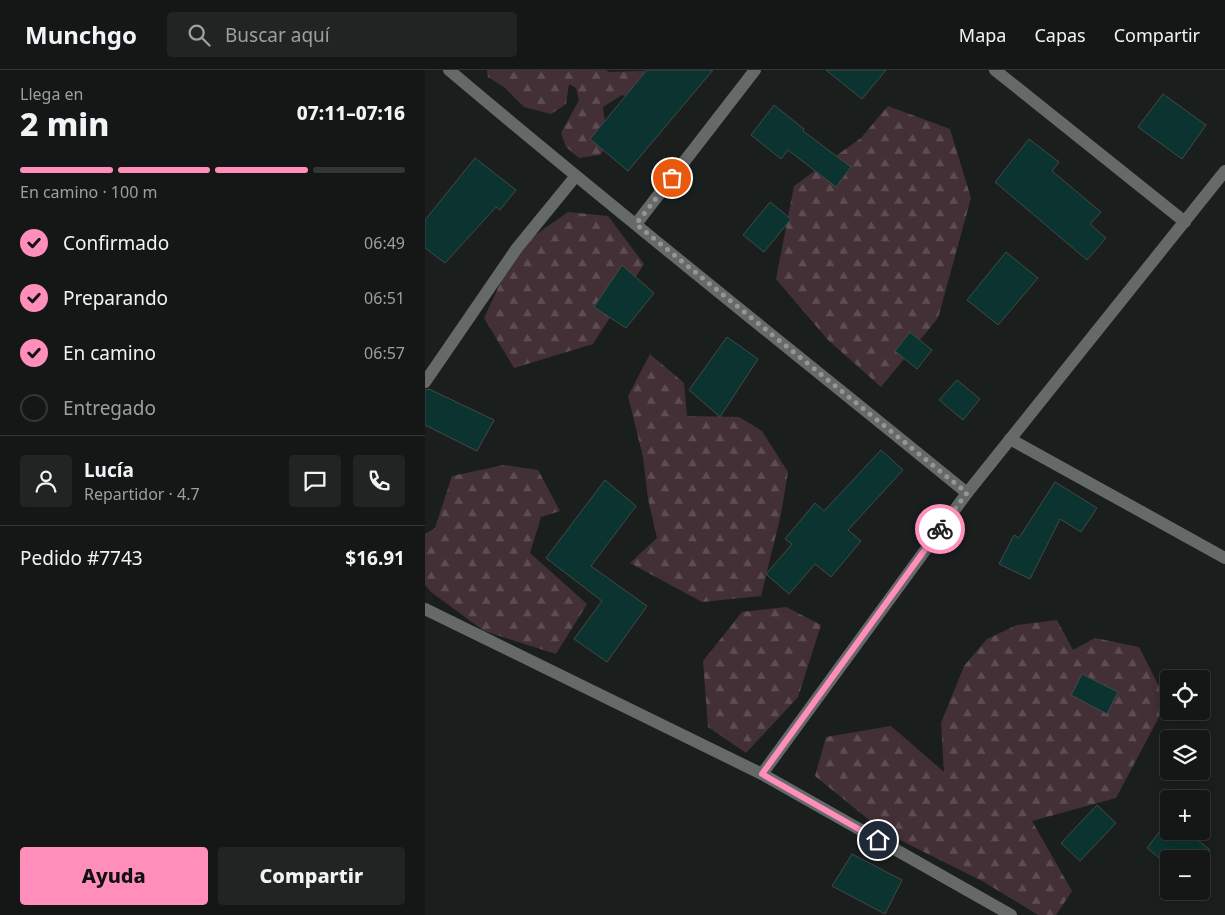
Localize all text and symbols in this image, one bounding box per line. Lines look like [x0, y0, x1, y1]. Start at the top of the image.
search box [167, 12, 517, 57]
text: Munchgo [25, 18, 137, 51]
icon: search [185, 21, 213, 49]
text: Buscar aquí [225, 22, 330, 48]
text: Mapa [959, 23, 1006, 47]
text: Capas [1034, 23, 1086, 47]
text: Compartir [1114, 23, 1200, 47]
text: Llega en [20, 83, 83, 105]
text: 07:11–07:16 [297, 100, 405, 126]
text: 2 min [20, 102, 109, 145]
pin [651, 157, 693, 199]
icon: bag [658, 164, 686, 192]
text: En camino · 100 m [20, 181, 157, 203]
icon: check [20, 229, 48, 257]
text: Confirmado [63, 230, 169, 256]
text: 06:49 [364, 232, 405, 254]
icon: check [20, 284, 48, 312]
text: Preparando [63, 285, 168, 311]
text: 06:51 [364, 287, 405, 309]
icon: check [20, 339, 48, 367]
text: En camino [63, 340, 156, 366]
text: 06:57 [364, 342, 405, 364]
text: Entregado [63, 395, 156, 421]
button: person [20, 455, 72, 507]
button: chat [289, 455, 341, 507]
button: phone [353, 455, 405, 507]
text: Lucía [84, 457, 134, 483]
text: Repartidor · 4.7 [84, 483, 200, 505]
courier [915, 504, 965, 554]
icon: bike [926, 515, 954, 543]
text: Pedido #7743 [20, 545, 143, 571]
text: $16.91 [345, 545, 405, 571]
map controls [1160, 670, 1210, 900]
button: locate [1160, 670, 1210, 720]
button: layers [1160, 730, 1210, 780]
button: + [1160, 790, 1210, 840]
pin [857, 819, 899, 861]
icon: home [864, 826, 892, 854]
button: Ayuda [20, 847, 208, 905]
button: Compartir [218, 847, 405, 905]
button: − [1160, 850, 1210, 900]

